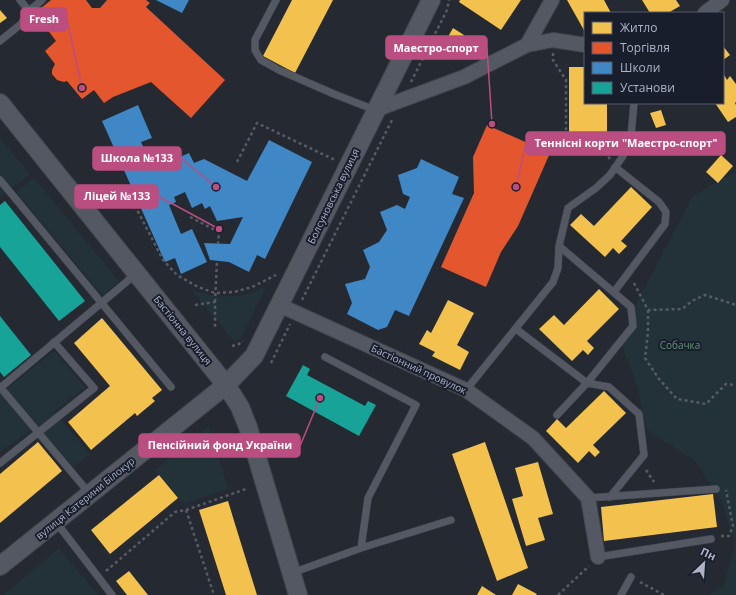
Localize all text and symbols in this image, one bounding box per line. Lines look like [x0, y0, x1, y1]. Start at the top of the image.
callout: Fresh [21, 8, 67, 31]
text: Fresh [29, 11, 59, 26]
legend [584, 12, 724, 104]
text: Житло [620, 19, 657, 36]
callout: Маестро-спорт [386, 36, 487, 59]
text: Торгівля [620, 39, 670, 56]
text: Маестро-спорт [393, 40, 479, 55]
text: Школи [620, 59, 660, 76]
text: Установи [620, 79, 675, 96]
callout: Теннісні корти "Маестро-спорт" [526, 132, 725, 155]
text: Теннісні корти "Маестро-спорт" [534, 135, 718, 150]
street label: Болсуновська вулиця [304, 146, 362, 246]
callout: Школа №133 [93, 147, 181, 170]
text: Школа №133 [101, 150, 173, 165]
callout: Ліцей №133 [75, 185, 158, 208]
text: Ліцей №133 [84, 188, 150, 203]
street label: Бастіонна вулиця [151, 293, 215, 367]
park label: Собачка [660, 338, 700, 352]
street label: Бастіонний провулок [369, 341, 470, 398]
callout: Пенсійний фонд України [139, 434, 300, 457]
text: Пенсійний фонд України [148, 437, 292, 452]
street label: вулиця Катерини Білокур [33, 454, 137, 542]
north arrow [684, 543, 724, 583]
text: Пн [698, 543, 719, 564]

